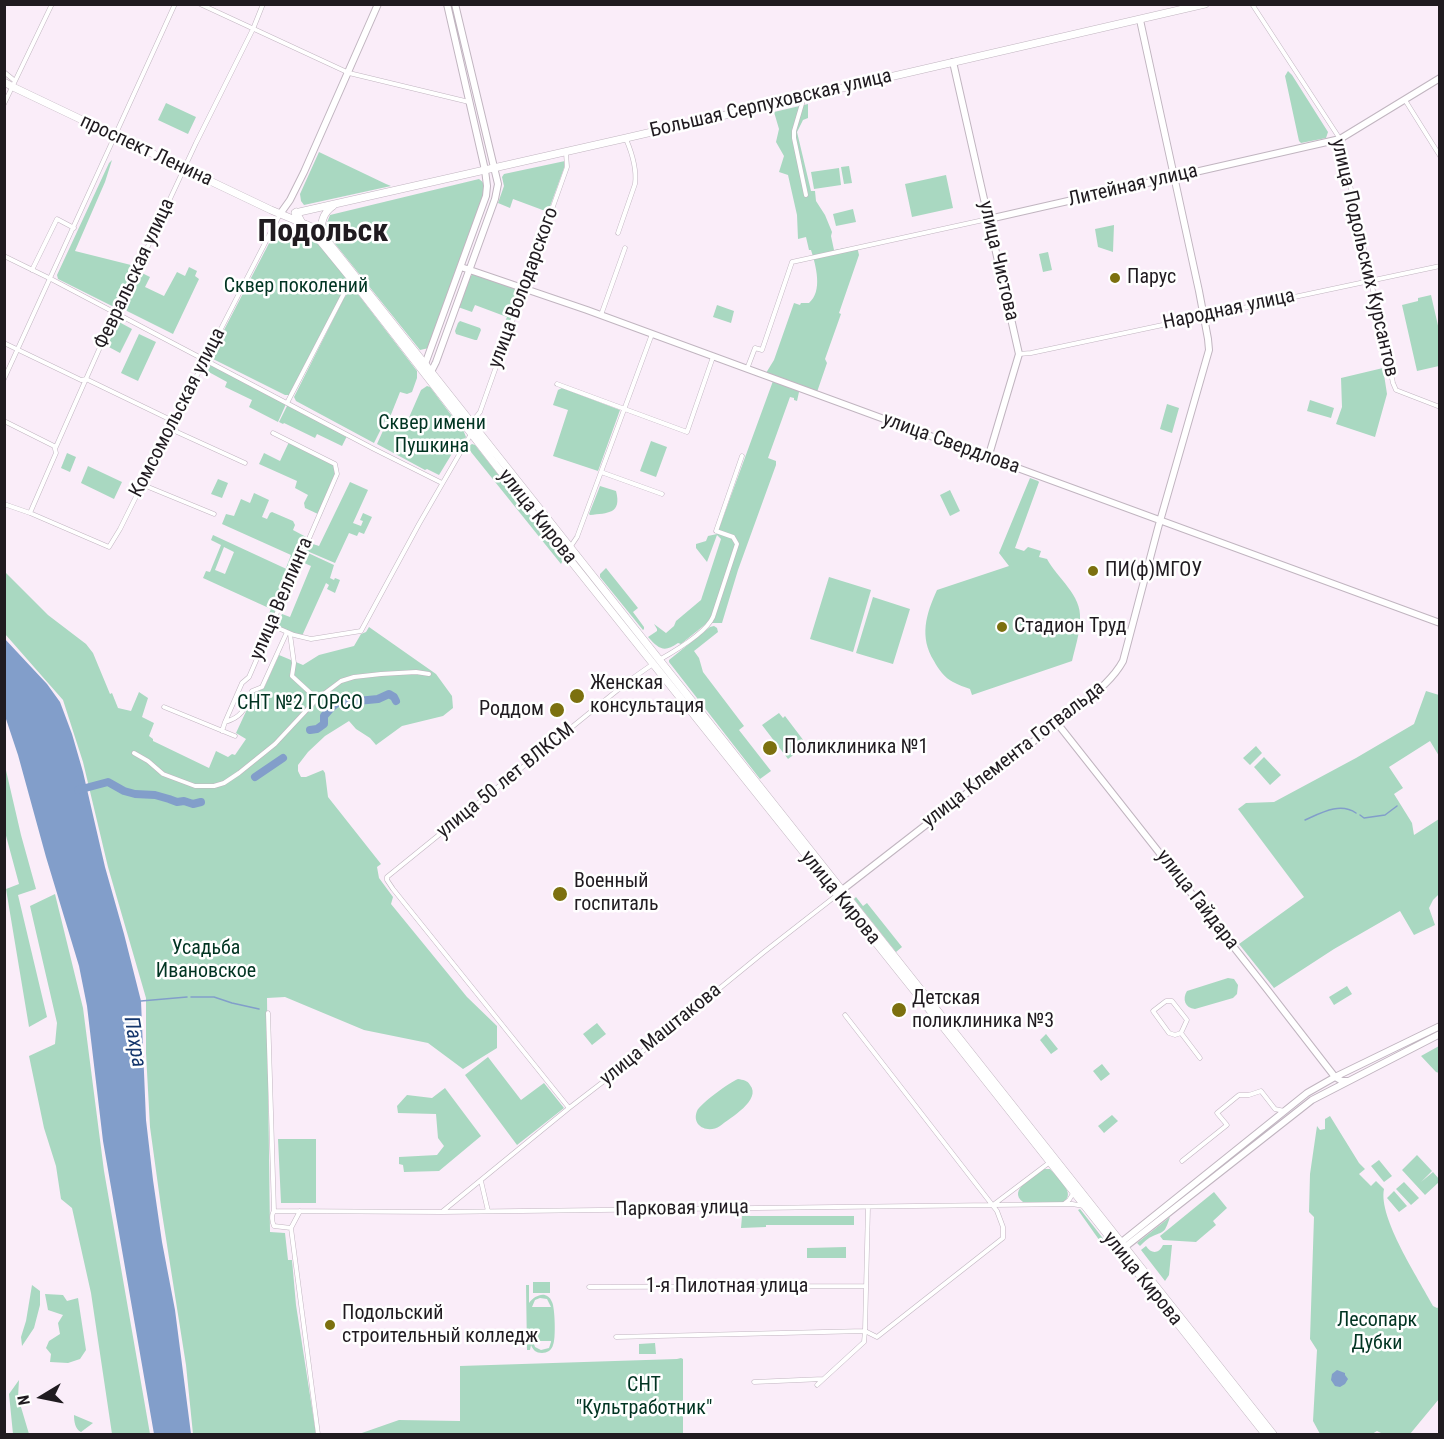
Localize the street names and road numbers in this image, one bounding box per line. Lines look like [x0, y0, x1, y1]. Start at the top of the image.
street label: Большая Серпуховская улица [648, 64, 894, 144]
street label: проспект Ленина [76, 110, 216, 192]
street label: улица Подольских Курсантов [1325, 137, 1403, 379]
street label: Литейная улица [1066, 159, 1200, 213]
street label: Февральская улица [90, 195, 180, 353]
street label: улица Чистова [973, 199, 1023, 323]
street label: улица Володарского [484, 204, 564, 372]
street label: Народная улица [1161, 284, 1297, 336]
street label: Комсомольская улица [125, 324, 231, 502]
street label: улица Свердлова [879, 408, 1023, 480]
street label: улица Кирова [493, 465, 581, 569]
street label: улица Веллинга [245, 534, 319, 664]
street label: улица Клемента Готвальда [918, 676, 1110, 834]
street label: улица 50 лет ВЛКСМ [432, 718, 580, 844]
street label: улица Гайдара [1151, 845, 1243, 955]
street label: улица Кирова [795, 846, 885, 950]
street label: улица Маштакова [596, 979, 726, 1091]
street label: Парковая улица [615, 1196, 749, 1222]
street label: улица Кирова [1097, 1227, 1187, 1331]
street label: 1-я Пилотная улица [646, 1275, 808, 1299]

